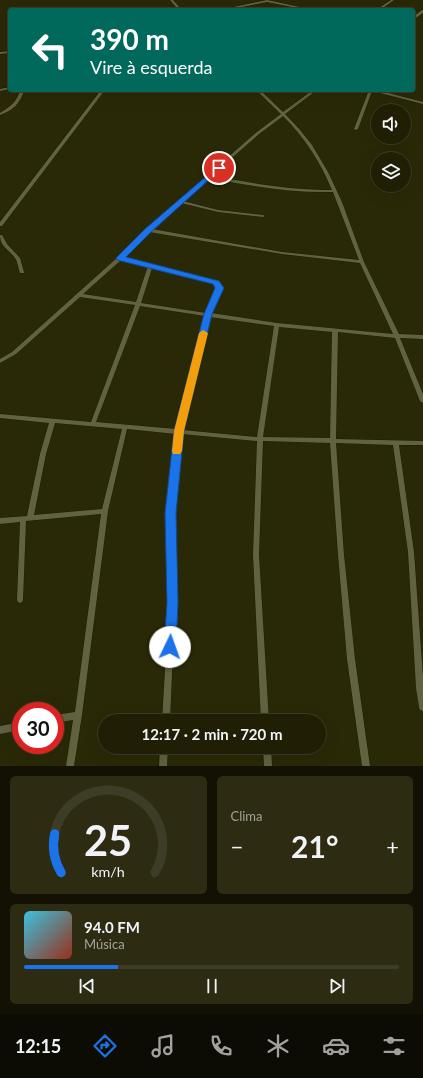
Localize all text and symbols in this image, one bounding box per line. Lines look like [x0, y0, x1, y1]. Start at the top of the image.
text: 390 m [90, 22, 169, 56]
icon: left [24, 24, 76, 76]
text: Vire à esquerda [90, 56, 213, 78]
map controls [371, 104, 411, 192]
button: sound [371, 104, 411, 144]
pin [202, 151, 236, 185]
button: layers [371, 152, 411, 192]
icon: arrive [208, 157, 230, 179]
position arrow [149, 626, 191, 668]
speed limit sign: 30 [12, 702, 64, 754]
text: 12:17 · 2 min · 720 m [142, 725, 282, 743]
text: Clima [231, 808, 263, 824]
text: 25 [84, 815, 132, 865]
text: 21° [291, 828, 338, 864]
text: − [231, 833, 243, 860]
text: + [386, 833, 399, 860]
text: km/h [92, 863, 125, 880]
text: 94.0 FM [84, 918, 140, 936]
text: Música [84, 936, 125, 952]
icon: previous [76, 975, 98, 997]
icon: pause [201, 975, 223, 997]
icon: next [326, 975, 348, 997]
icon: directions [91, 1032, 119, 1060]
icon: music [149, 1032, 177, 1060]
icon: phone [207, 1032, 235, 1060]
icon: climate [264, 1032, 292, 1060]
icon: car [322, 1032, 350, 1060]
icon: filters [380, 1032, 408, 1060]
text: 12:15 [15, 1035, 61, 1057]

